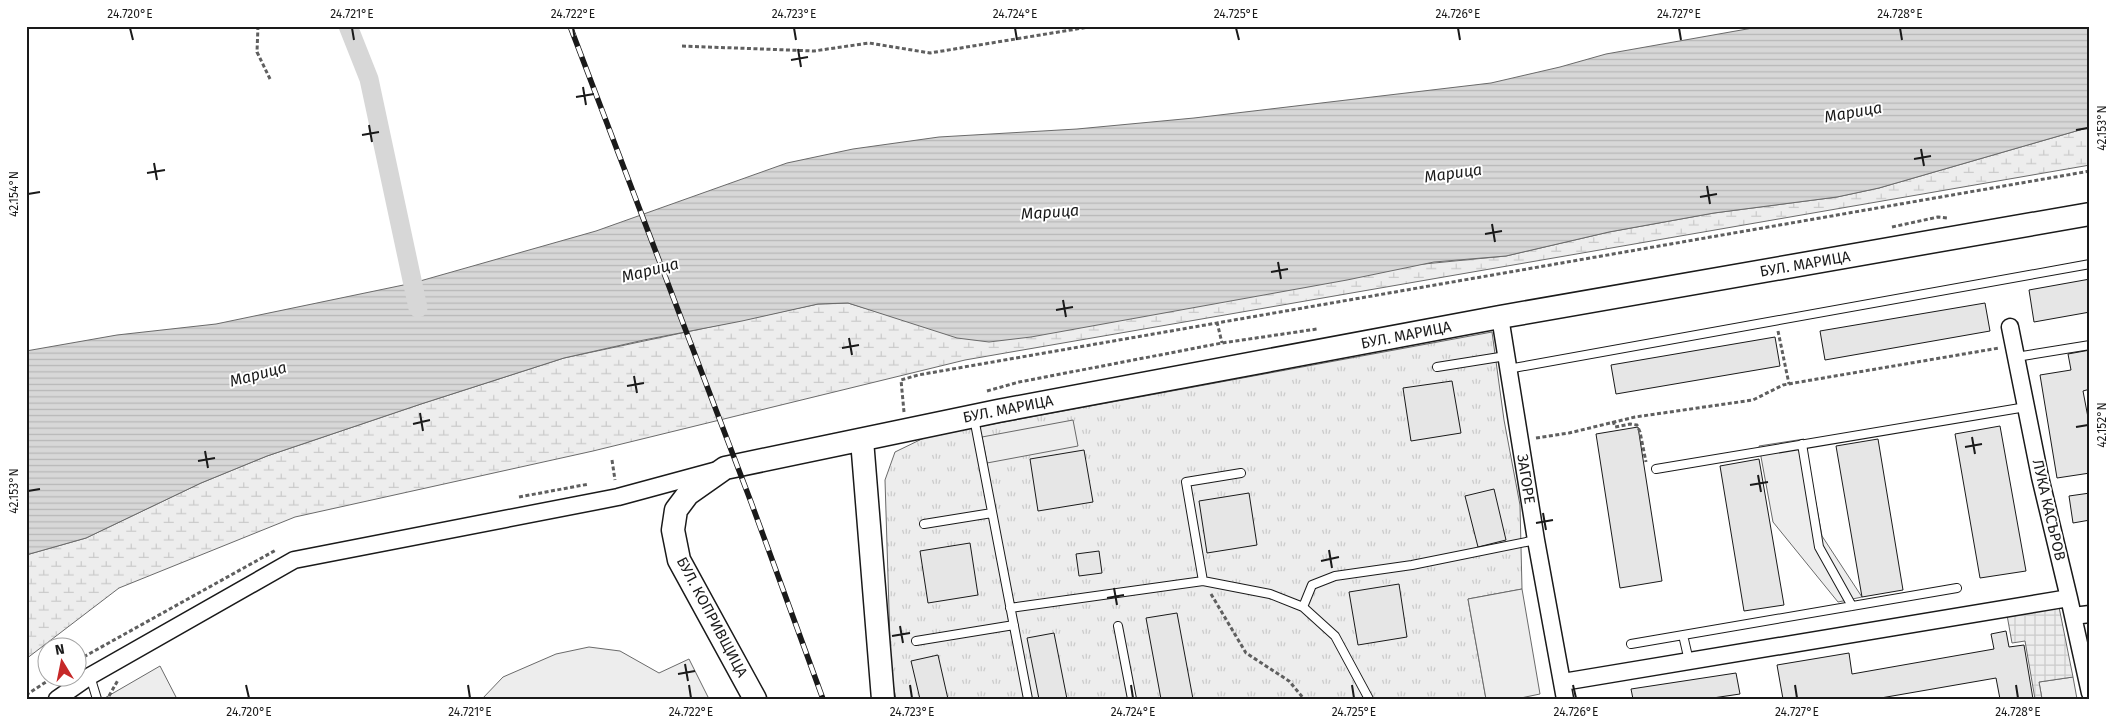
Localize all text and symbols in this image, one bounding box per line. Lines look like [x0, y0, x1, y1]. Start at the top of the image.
text: 24.720°E [107, 7, 153, 21]
text: 24.721°E [330, 7, 374, 21]
text: 24.722°E [551, 7, 595, 21]
text: 24.723°E [772, 7, 816, 21]
text: 24.724°E [993, 7, 1037, 21]
text: 24.725°E [1214, 7, 1258, 21]
text: 24.726°E [1436, 7, 1480, 21]
text: 24.727°E [1657, 7, 1701, 21]
text: 24.728°E [1877, 7, 1923, 21]
water label: Марица [1823, 98, 1883, 126]
text: 42.153°N [2095, 105, 2109, 151]
water label: Марица [1423, 160, 1483, 186]
text: 42.154°N [7, 171, 21, 217]
water label: Марица [1020, 200, 1080, 224]
street label: БУЛ. МАРИЦА [1758, 247, 1852, 281]
water label: Марица [619, 254, 681, 286]
street label: БУЛ. МАРИЦА [1359, 317, 1453, 353]
water label: Марица [227, 357, 289, 391]
street label: БУЛ. МАРИЦА [961, 391, 1055, 427]
text: 42.152°N [2095, 402, 2109, 448]
street label: ЗАГОРЕ [1513, 453, 1539, 505]
street label: ЛУКА КАСЪРОВ [2029, 458, 2069, 562]
text: 42.153°N [7, 468, 21, 514]
street label: БУЛ. КОПРИВЩИЦА [673, 554, 751, 681]
north arrow [38, 638, 88, 688]
text: N [54, 641, 66, 659]
text: 24.720°E [226, 705, 272, 719]
text: 24.721°E [448, 705, 492, 719]
text: 24.722°E [669, 705, 713, 719]
text: 24.723°E [890, 705, 934, 719]
text: 24.724°E [1111, 705, 1155, 719]
text: 24.725°E [1332, 705, 1376, 719]
text: 24.726°E [1554, 705, 1598, 719]
text: 24.727°E [1775, 705, 1819, 719]
text: 24.728°E [1995, 705, 2041, 719]

